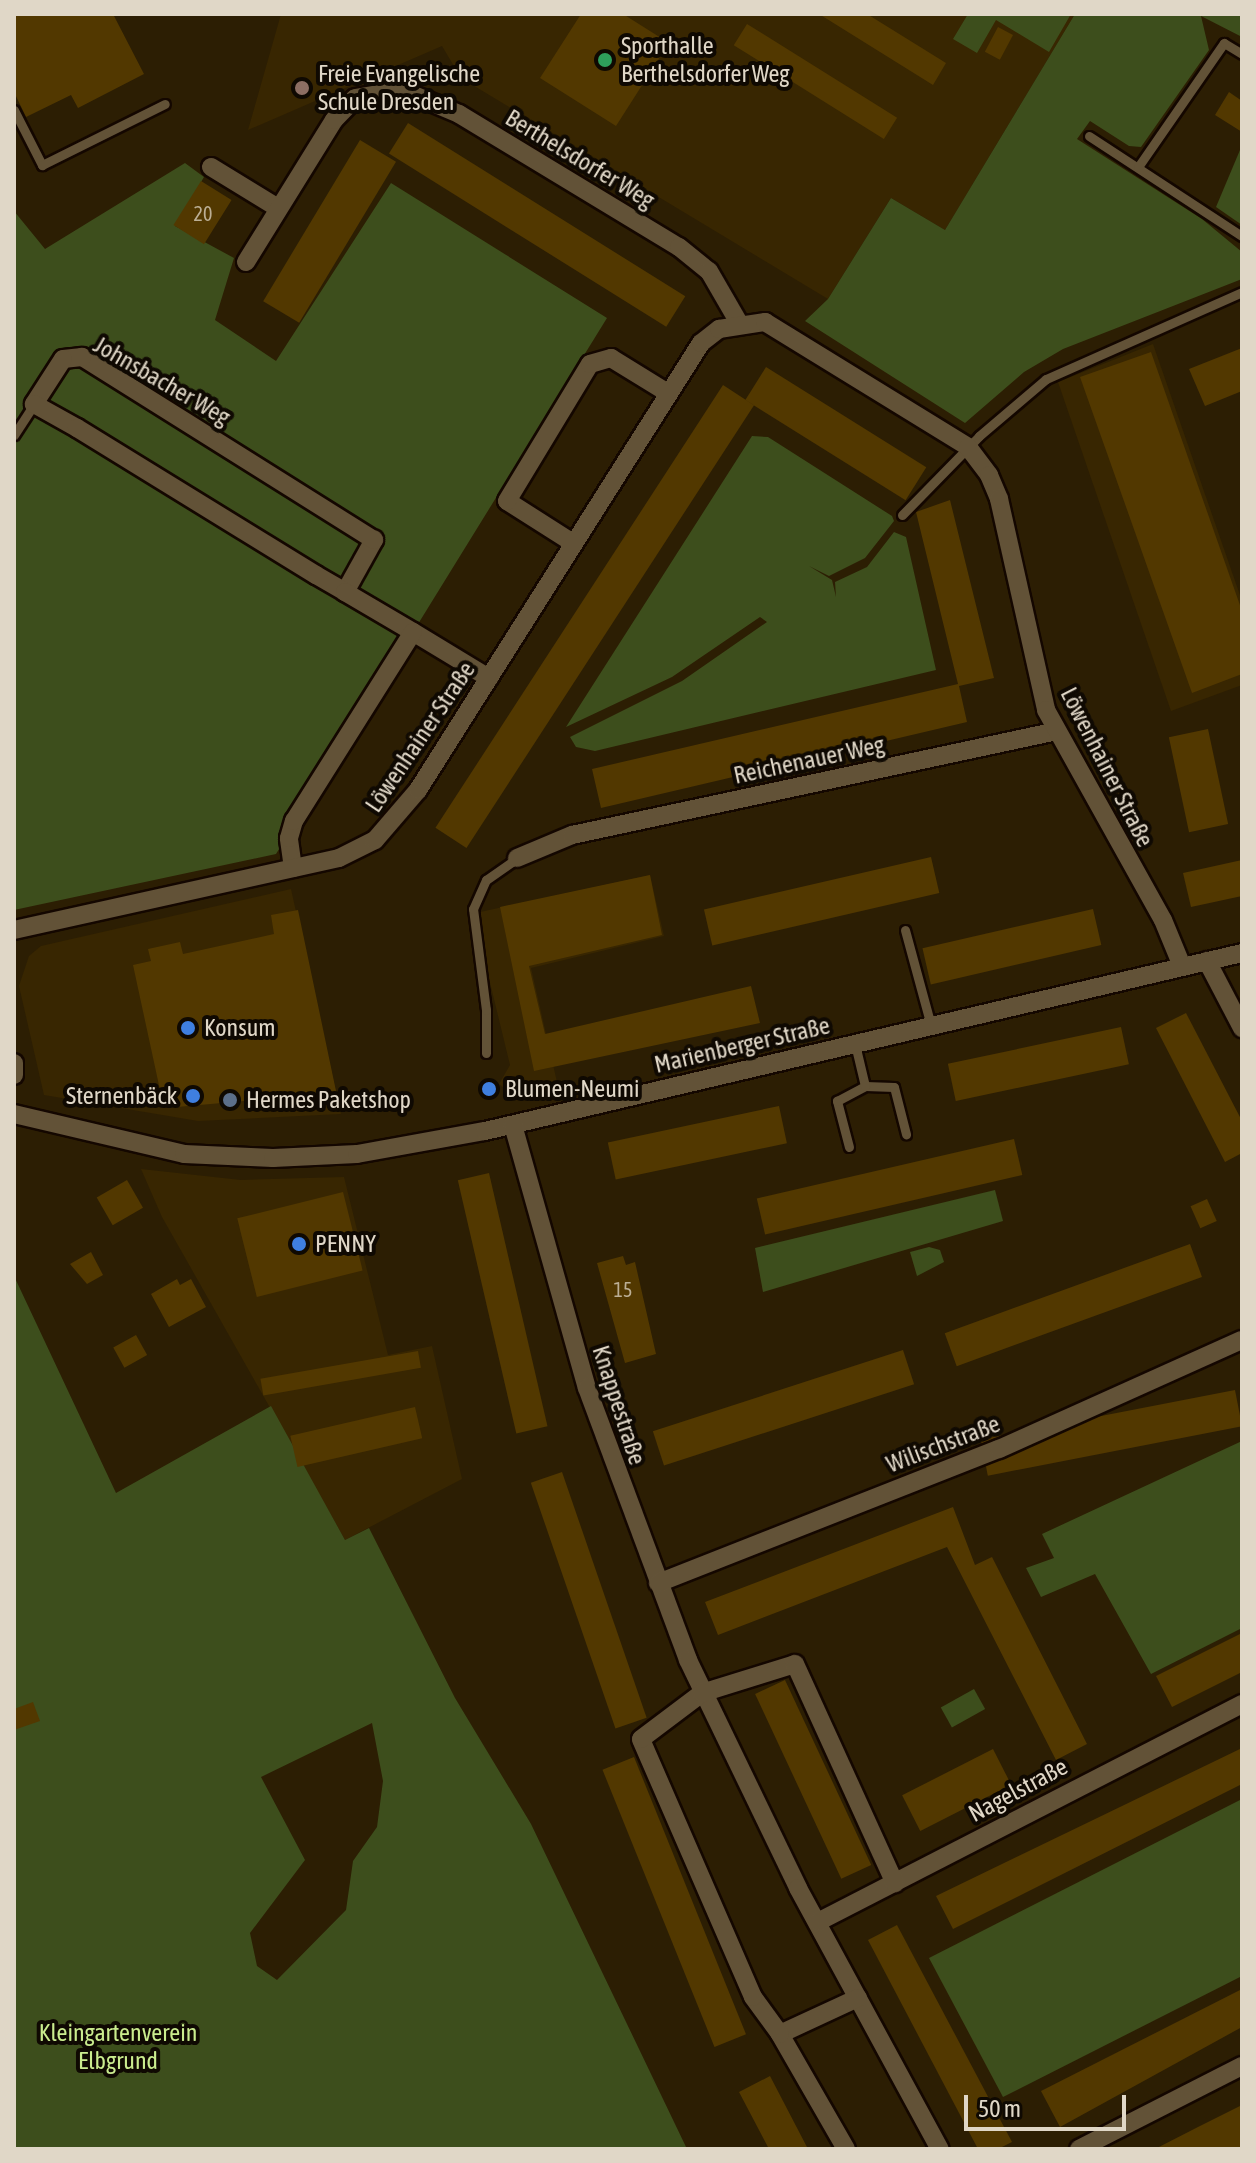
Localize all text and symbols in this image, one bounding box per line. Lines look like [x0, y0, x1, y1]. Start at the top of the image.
place label: Sporthalle Berthelsdorfer Weg [621, 32, 790, 88]
marker: Sporthalle Berthelsdorfer Weg [596, 51, 614, 69]
place label: Freie Evangelische Schule Dresden [318, 60, 480, 116]
marker: Freie Evangelische Schule Dresden [293, 79, 311, 97]
street label: Berthelsdorfer Weg [500, 103, 660, 215]
house number: 20 [194, 201, 212, 225]
street label: Johnsbacher Weg [89, 330, 235, 432]
street label: Löwenhainer Straße [359, 656, 481, 818]
street label: Löwenhainer Straße [1054, 682, 1160, 852]
street label: Reichenauer Weg [731, 730, 887, 790]
street label: Marienberger Straße [652, 1011, 832, 1079]
place label: Konsum [204, 1014, 276, 1042]
marker: Konsum [179, 1019, 197, 1037]
place label: Blumen-Neumi [505, 1075, 640, 1103]
marker: Blumen-Neumi [480, 1080, 498, 1098]
place label: Sternenbäck [66, 1082, 177, 1110]
place label: Hermes Paketshop [246, 1086, 411, 1114]
marker: Sternenbäck [184, 1087, 202, 1105]
marker: Hermes Paketshop [221, 1091, 239, 1109]
place label: PENNY [315, 1230, 376, 1258]
marker: PENNY [290, 1235, 308, 1253]
house number: 15 [614, 1277, 632, 1301]
street label: Knappestraße [586, 1342, 652, 1468]
street label: Wilischstraße [882, 1409, 1004, 1479]
street label: Nagelstraße [964, 1752, 1072, 1828]
park label: Kleingartenverein Elbgrund [39, 2019, 197, 2075]
scale bar [968, 2079, 1130, 2129]
text: 50 m [978, 2095, 1021, 2122]

